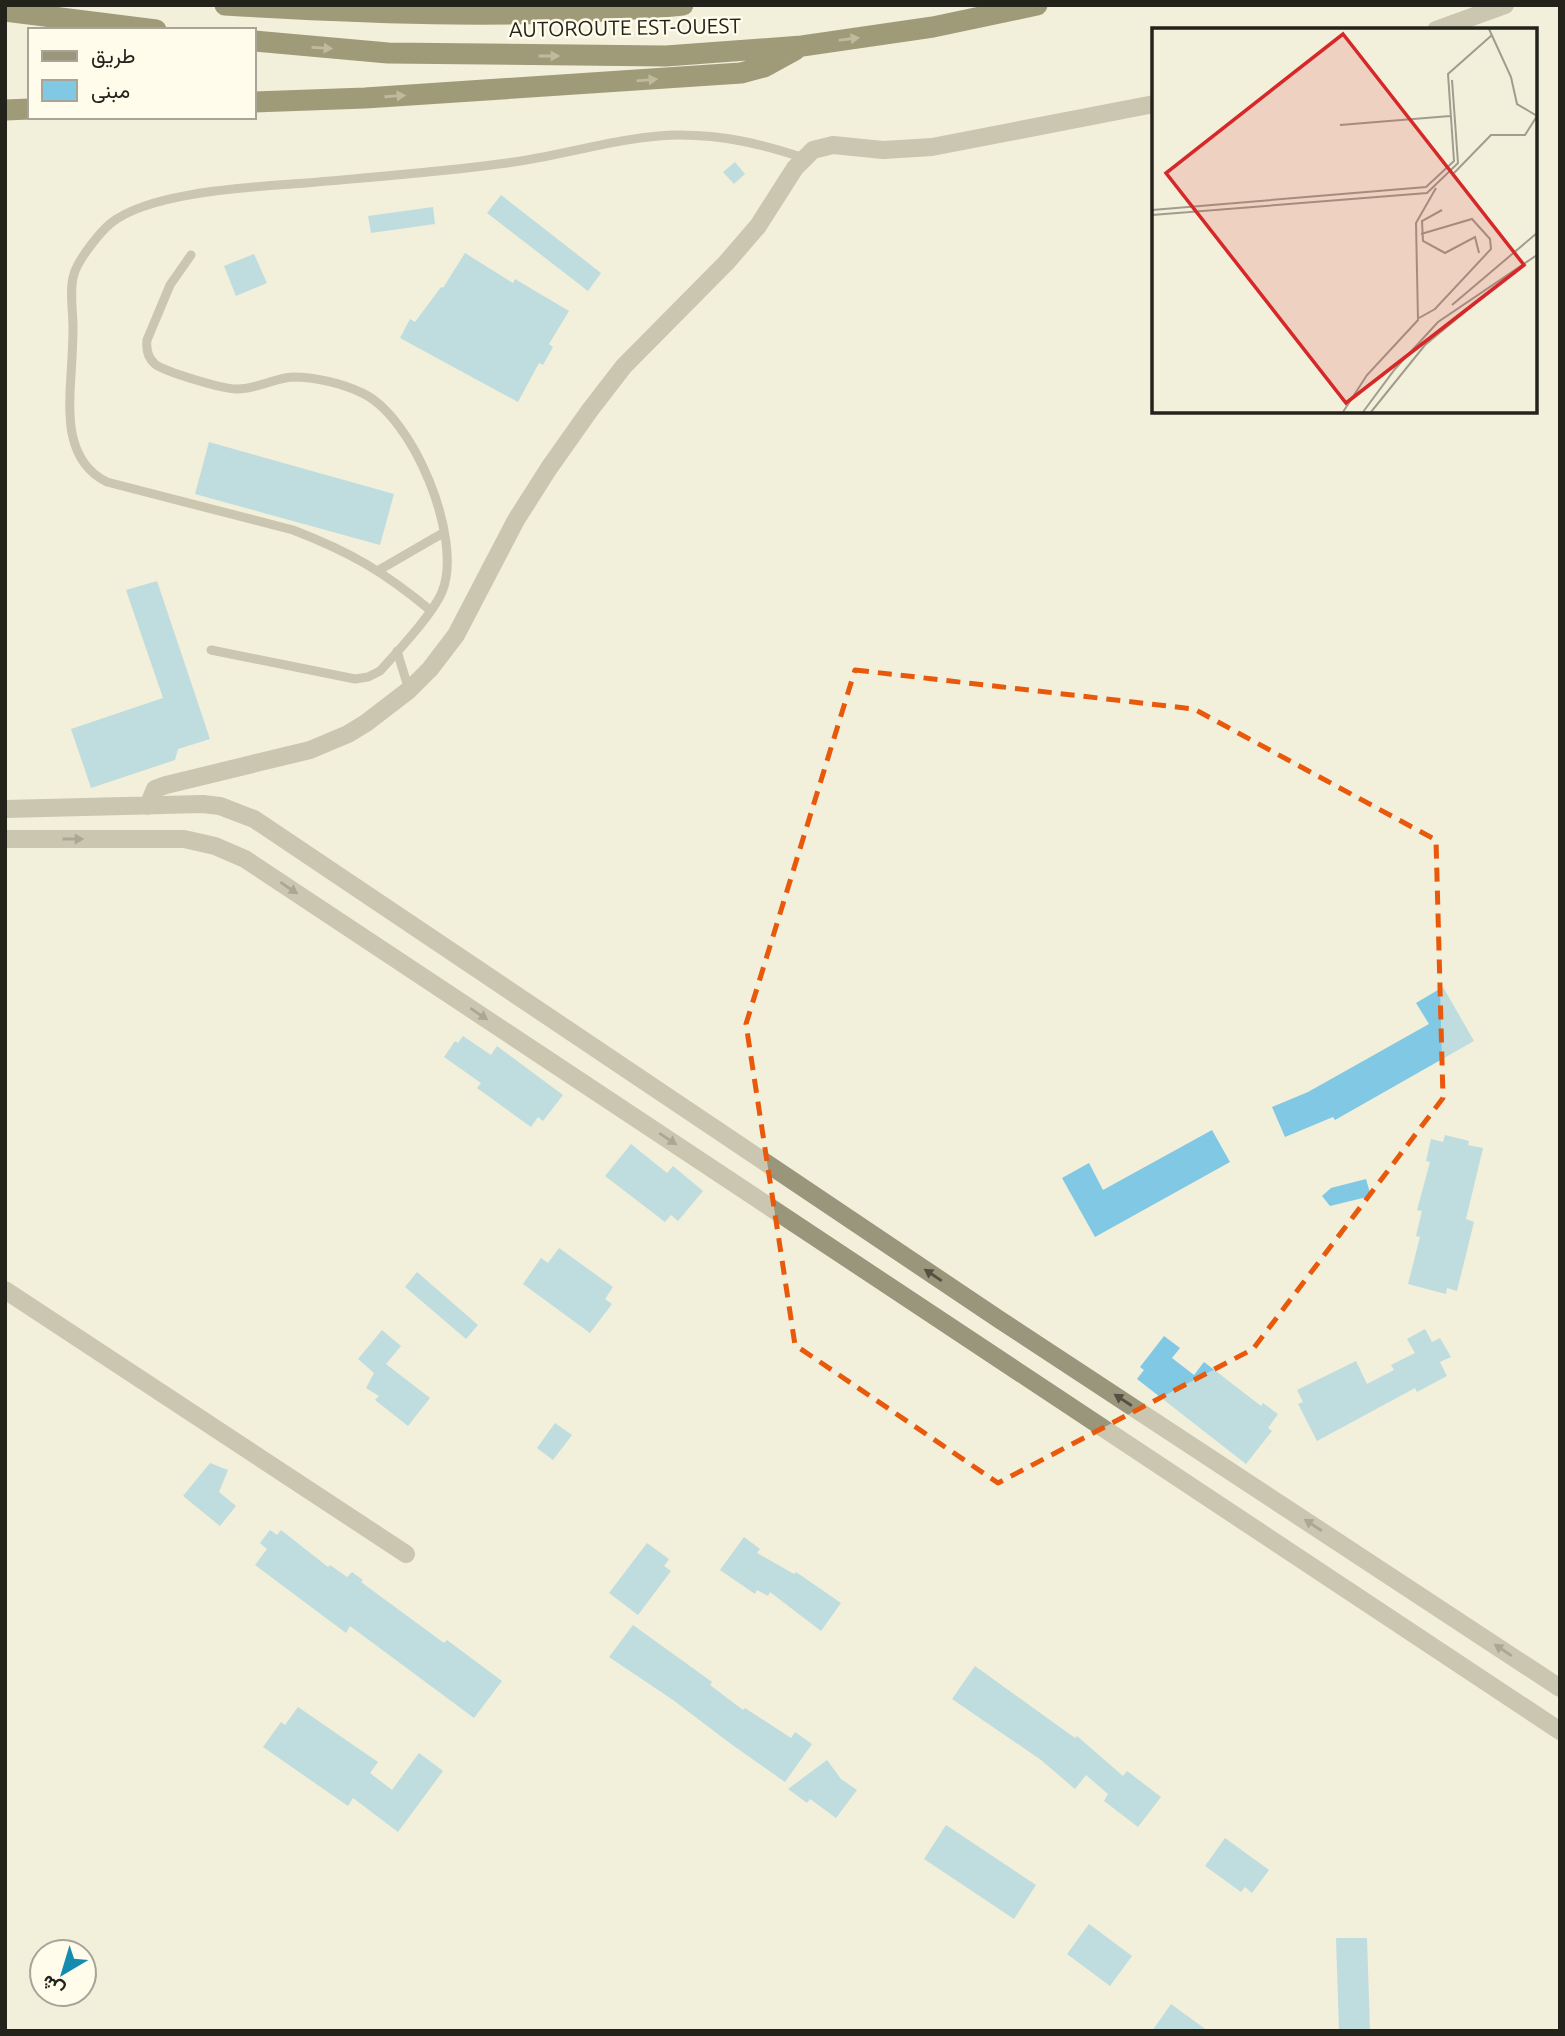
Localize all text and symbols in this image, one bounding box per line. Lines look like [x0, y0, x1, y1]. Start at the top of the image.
street label: AUTOROUTE EST-OUEST [509, 13, 742, 41]
legend [28, 28, 256, 119]
inset map [1152, 28, 1537, 413]
one-way arrow [838, 34, 860, 45]
text: طريق [91, 43, 136, 69]
one-way arrow [311, 43, 333, 54]
one-way arrow [538, 50, 560, 62]
one-way arrow [636, 74, 658, 85]
text: مبنى [91, 78, 130, 103]
one-way arrow [385, 90, 407, 101]
one-way arrow [63, 833, 85, 845]
one-way arrow [280, 881, 298, 895]
one-way arrow [469, 1007, 488, 1020]
one-way arrow [659, 1132, 677, 1146]
one-way arrow [923, 1268, 943, 1281]
one-way arrow [1114, 1393, 1132, 1407]
one-way arrow [1304, 1519, 1323, 1532]
one-way arrow [1494, 1643, 1512, 1657]
north arrow [28, 1938, 98, 2008]
text: ش [37, 1970, 69, 2002]

